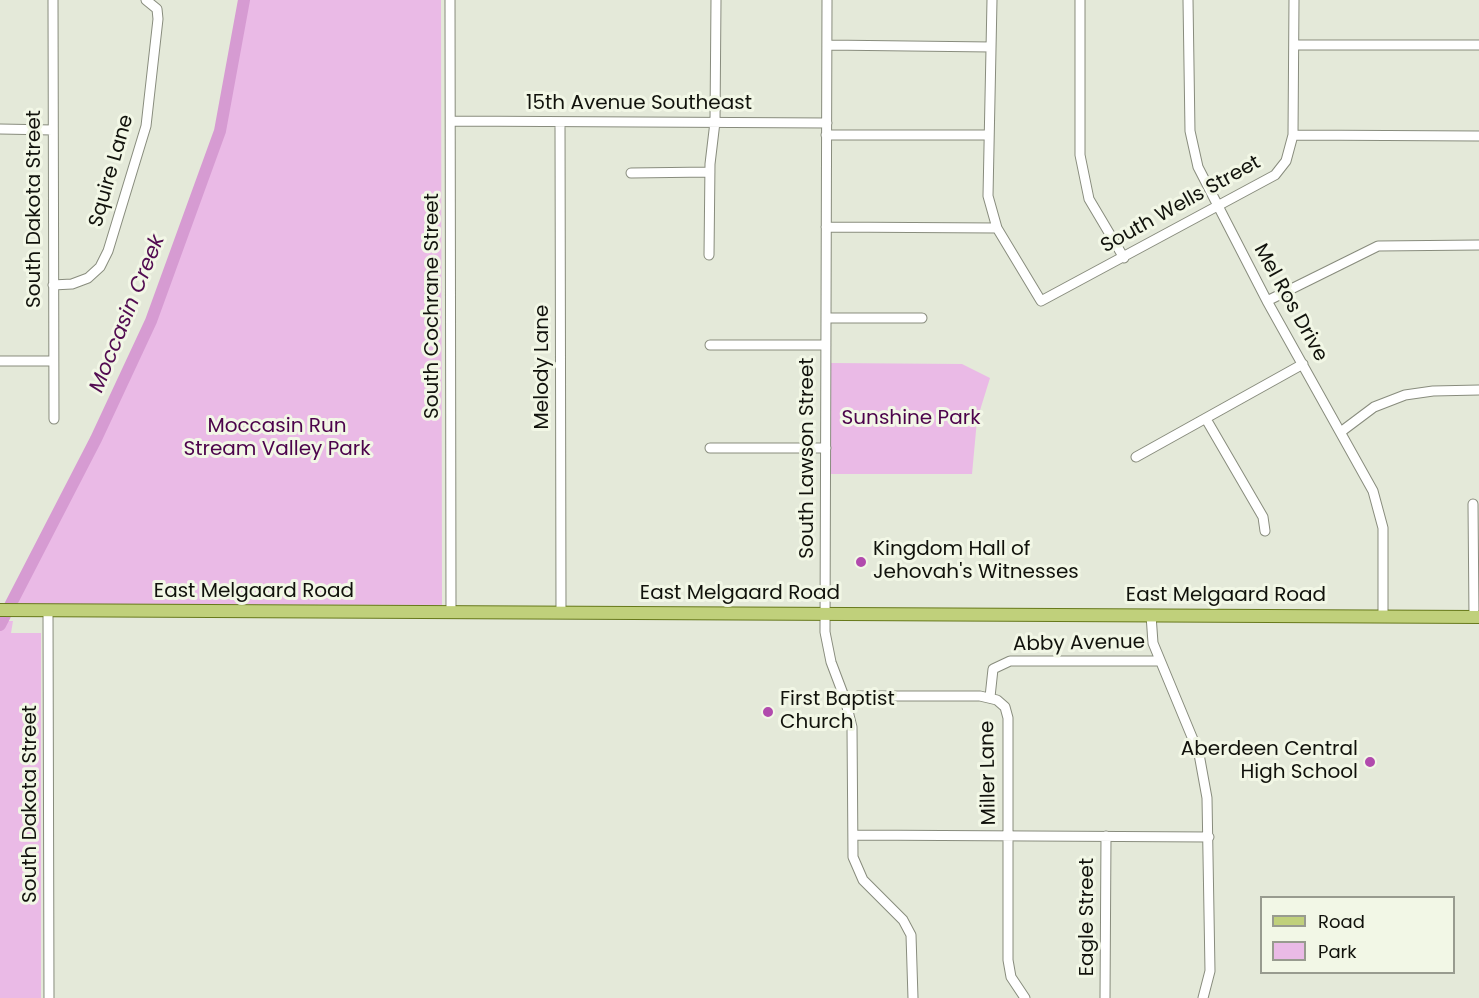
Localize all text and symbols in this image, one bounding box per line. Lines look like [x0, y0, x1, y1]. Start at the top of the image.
street label: 15th Avenue Southeast [526, 92, 752, 116]
street label: South Dakota Street [23, 110, 47, 308]
street label: Squire Lane [85, 112, 139, 230]
street label: South Wells Street [1097, 151, 1265, 259]
street label: South Cochrane Street [421, 193, 445, 419]
water label: Moccasin Creek [85, 231, 171, 397]
street label: Mel Ros Drive [1248, 240, 1332, 366]
street label: Melody Lane [531, 305, 555, 429]
street label: South Lawson Street [796, 357, 820, 559]
park label: Sunshine Park [842, 407, 980, 431]
park label: Moccasin Run Stream Valley Park [183, 415, 371, 462]
place label: Kingdom Hall of Jehovah's Witnesses [873, 538, 1079, 585]
marker: Kingdom Hall of Jehovah's Witnesses [854, 555, 868, 569]
street label: East Melgaard Road [154, 580, 354, 604]
street label: East Melgaard Road [640, 582, 840, 606]
street label: East Melgaard Road [1126, 584, 1326, 608]
street label: Abby Avenue [1013, 631, 1145, 657]
place label: First Baptist Church [780, 688, 895, 735]
street label: South Dakota Street [19, 705, 43, 903]
marker: First Baptist Church [761, 705, 775, 719]
street label: Miller Lane [976, 721, 1002, 825]
place label: Aberdeen Central High School [1181, 738, 1358, 785]
marker: Aberdeen Central High School [1363, 755, 1377, 769]
street label: Eagle Street [1076, 858, 1100, 976]
legend [1260, 896, 1455, 974]
text: Road [1318, 909, 1365, 934]
text: Park [1318, 939, 1357, 964]

